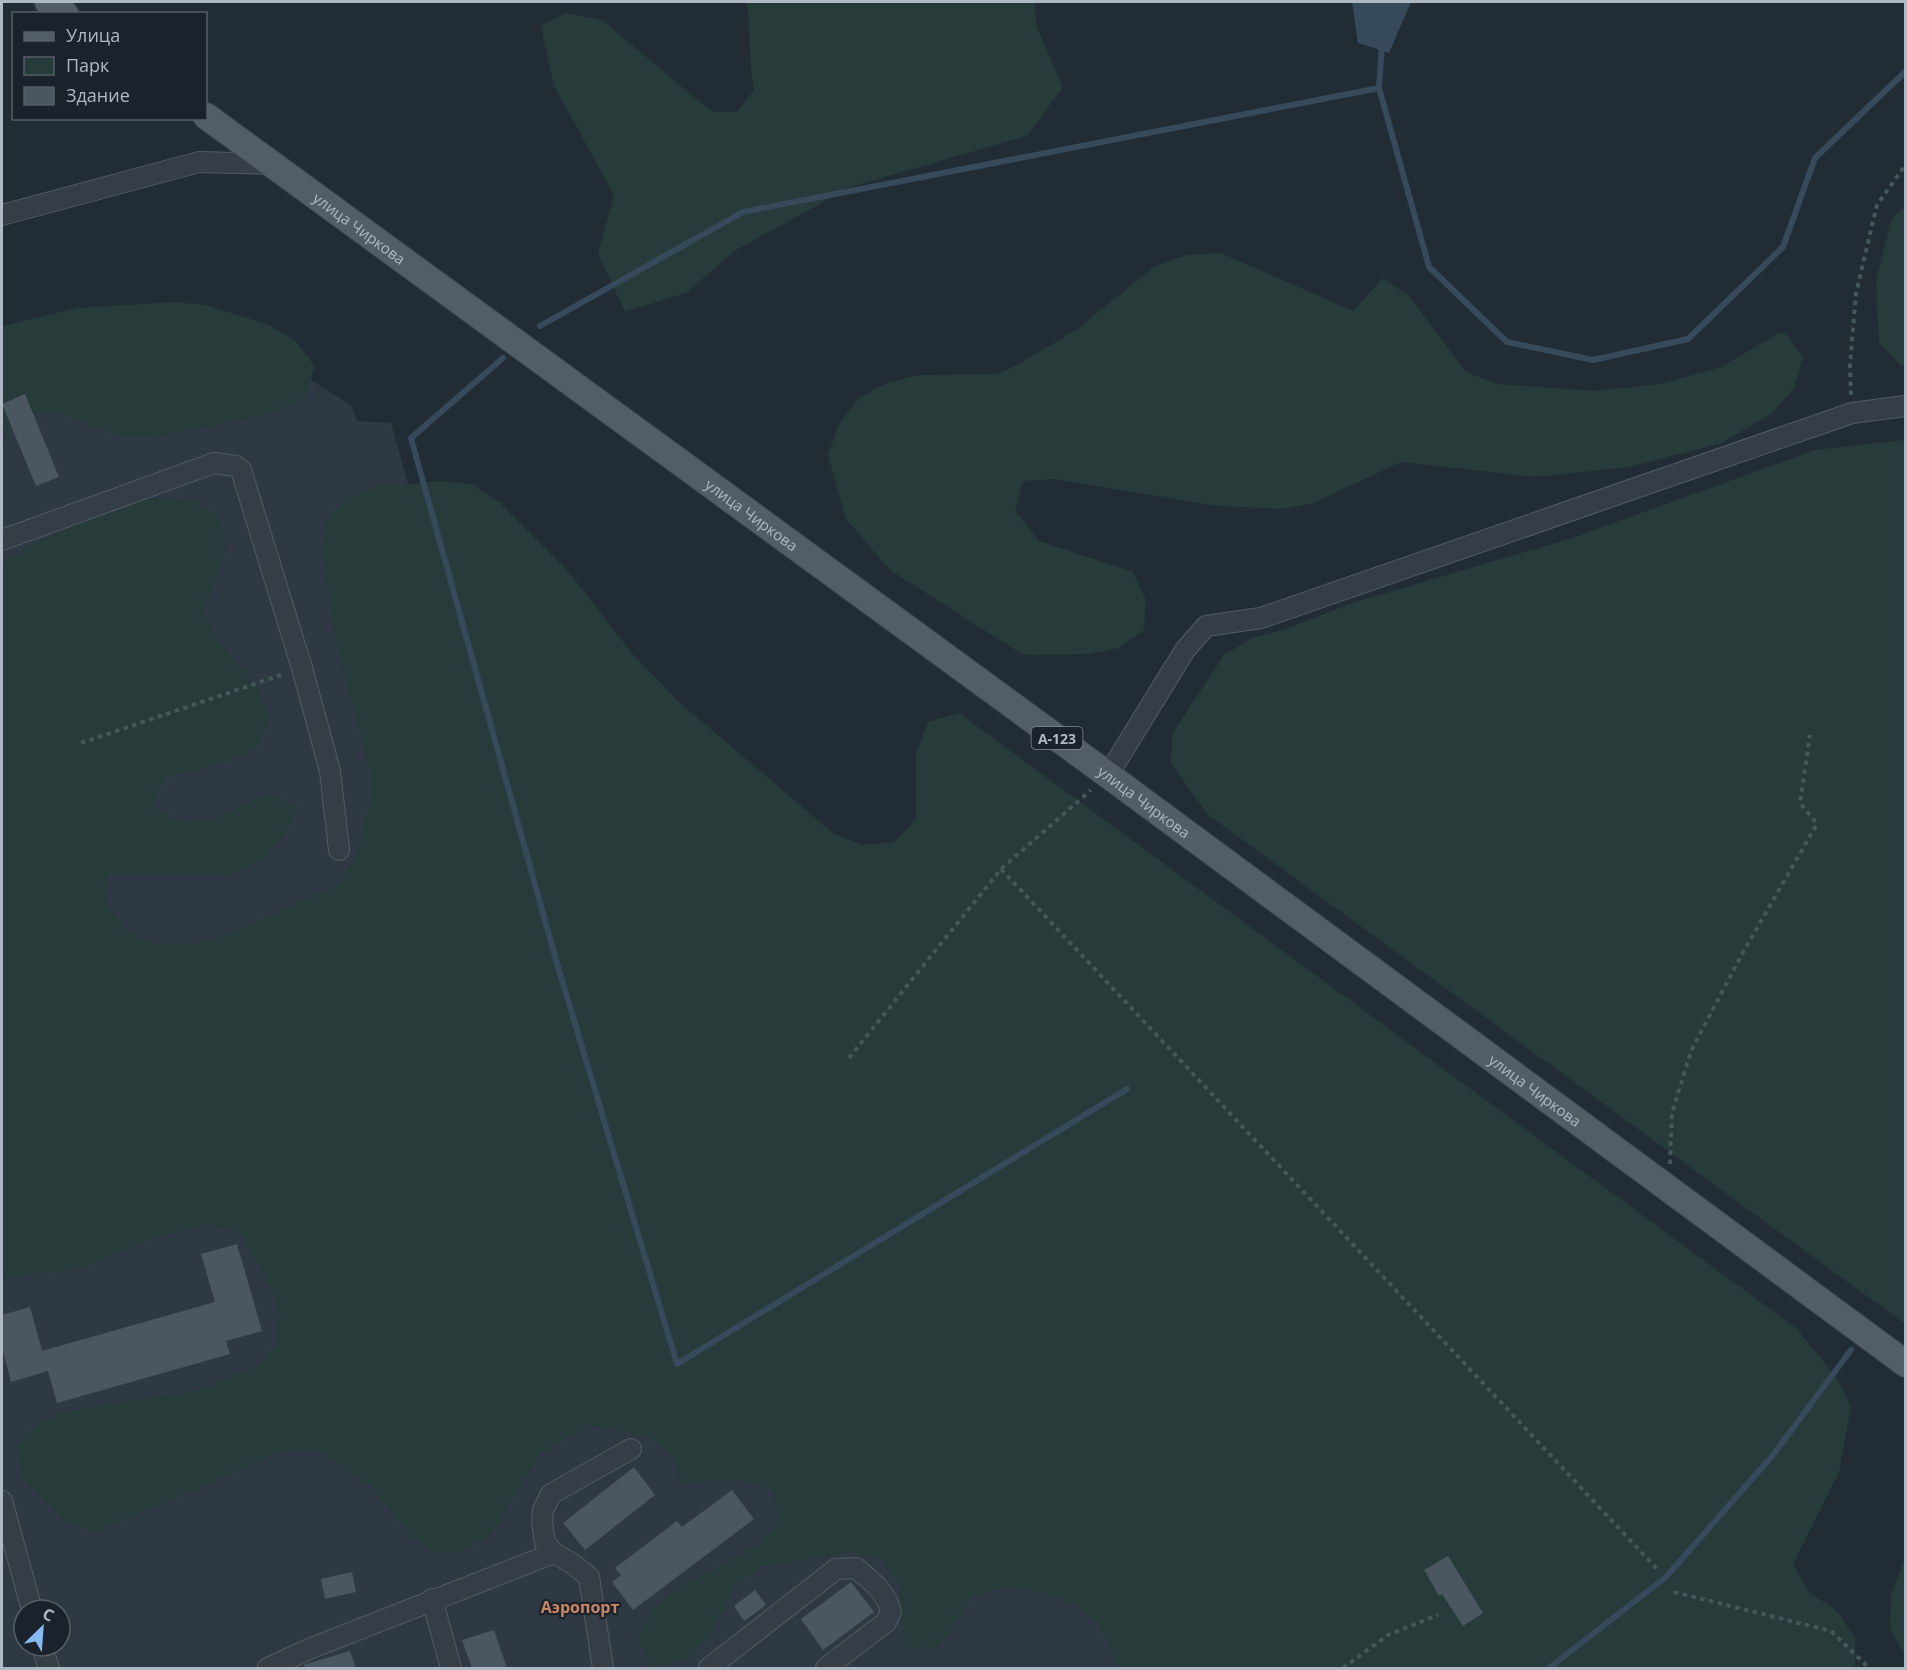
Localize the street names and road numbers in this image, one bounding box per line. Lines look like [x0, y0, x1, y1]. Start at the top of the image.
street label: улица Чиркова [309, 188, 410, 269]
street label: улица Чиркова [701, 474, 802, 555]
road number: А-123 [1032, 727, 1082, 749]
street label: улица Чиркова [1094, 761, 1194, 842]
street label: улица Чиркова [1485, 1050, 1585, 1131]

